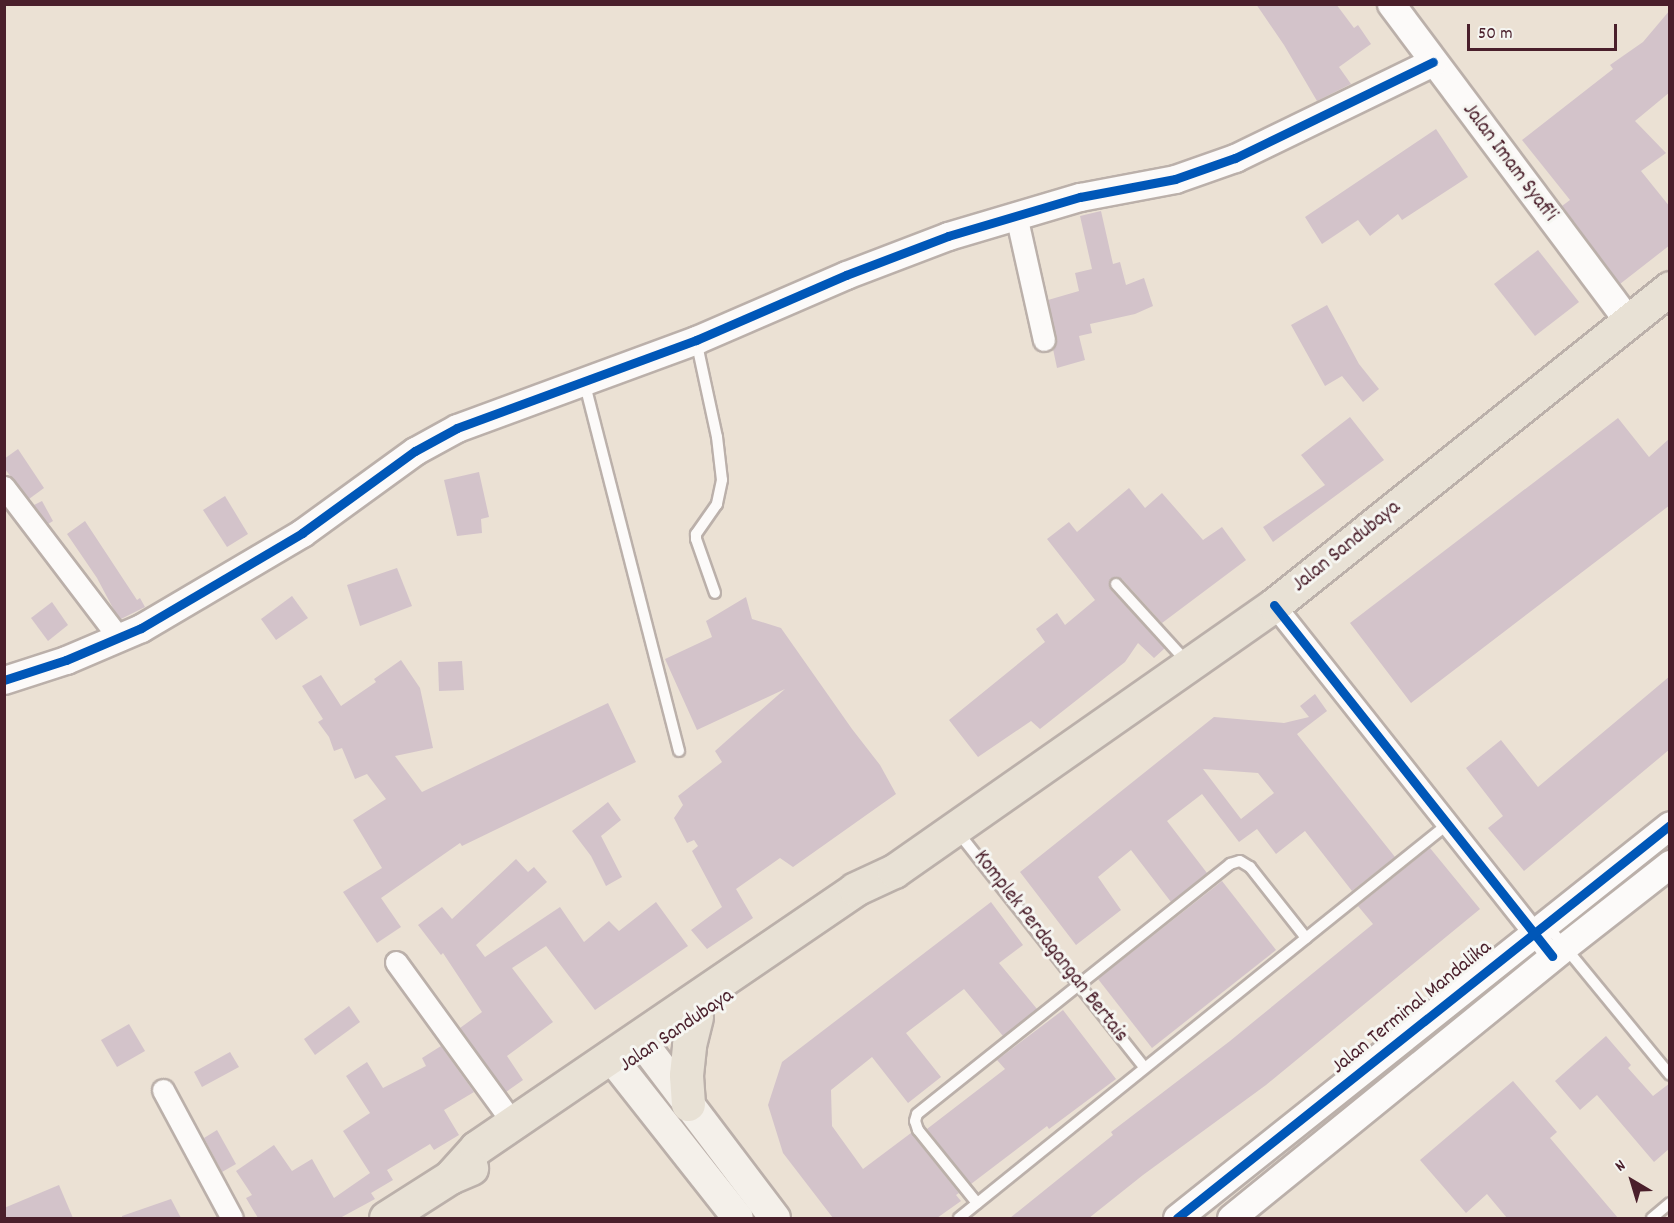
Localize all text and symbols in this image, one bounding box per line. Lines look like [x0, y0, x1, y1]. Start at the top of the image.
scale bar [1470, 12, 1620, 50]
text: 50 m [1478, 22, 1513, 47]
street label: Jalan Imam Syafi'i [1456, 99, 1562, 227]
street label: Jalan Sandubaya [1288, 496, 1406, 598]
street label: Komplek Perdagangan Bertais [967, 846, 1133, 1048]
street label: Jalan Terminal Mandalika [1327, 936, 1497, 1080]
street label: Jalan Sandubaya [615, 984, 739, 1078]
north arrow [1602, 1151, 1662, 1211]
text: N [1610, 1155, 1631, 1178]

